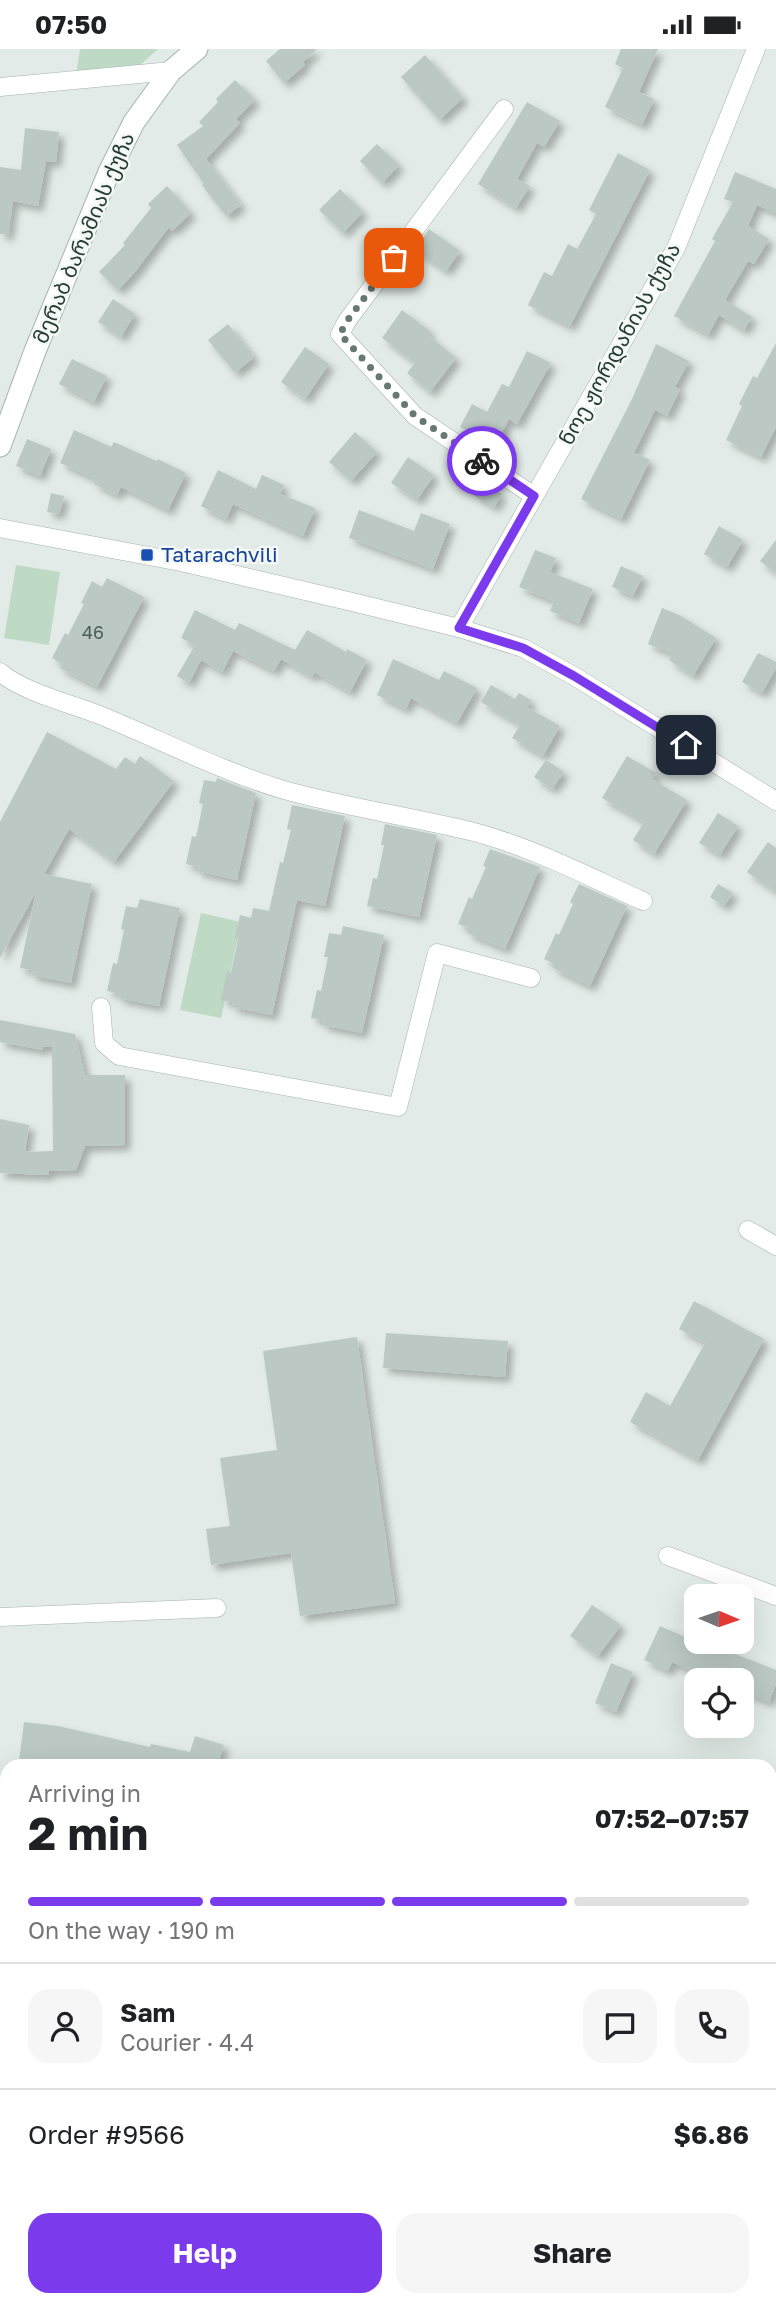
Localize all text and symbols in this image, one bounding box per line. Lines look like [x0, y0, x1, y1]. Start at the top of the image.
text: 07:50 [35, 9, 107, 40]
street label: მერაბ ბარამიას ქუჩა [27, 128, 139, 347]
pin [364, 228, 424, 288]
street label: ნოე ჟორდანიას ქუჩა [553, 238, 686, 450]
icon: bag [375, 239, 413, 277]
courier [447, 426, 517, 496]
icon: bike [463, 442, 501, 480]
place label: Tatarachvili [161, 541, 278, 567]
marker: Tatarachvili [139, 547, 155, 563]
house number: 46 [82, 621, 104, 643]
pin [656, 715, 716, 775]
icon: home [667, 726, 705, 764]
north arrow [684, 1584, 754, 1654]
map controls [684, 1584, 754, 1738]
button: locate [684, 1668, 754, 1738]
text: Arriving in [28, 1779, 141, 1807]
text: 07:52–07:57 [595, 1803, 749, 1834]
text: 2 min [28, 1805, 148, 1860]
text: On the way · 190 m [28, 1916, 235, 1944]
button: person [28, 1989, 102, 2063]
button: chat [583, 1989, 657, 2063]
button: phone [675, 1989, 749, 2063]
text: Sam [120, 1997, 175, 2028]
text: Courier · 4.4 [120, 2028, 254, 2056]
text: Order #9566 [28, 2119, 185, 2150]
text: $6.86 [674, 2119, 749, 2150]
button: Help [28, 2213, 382, 2293]
button: Share [396, 2213, 749, 2293]

